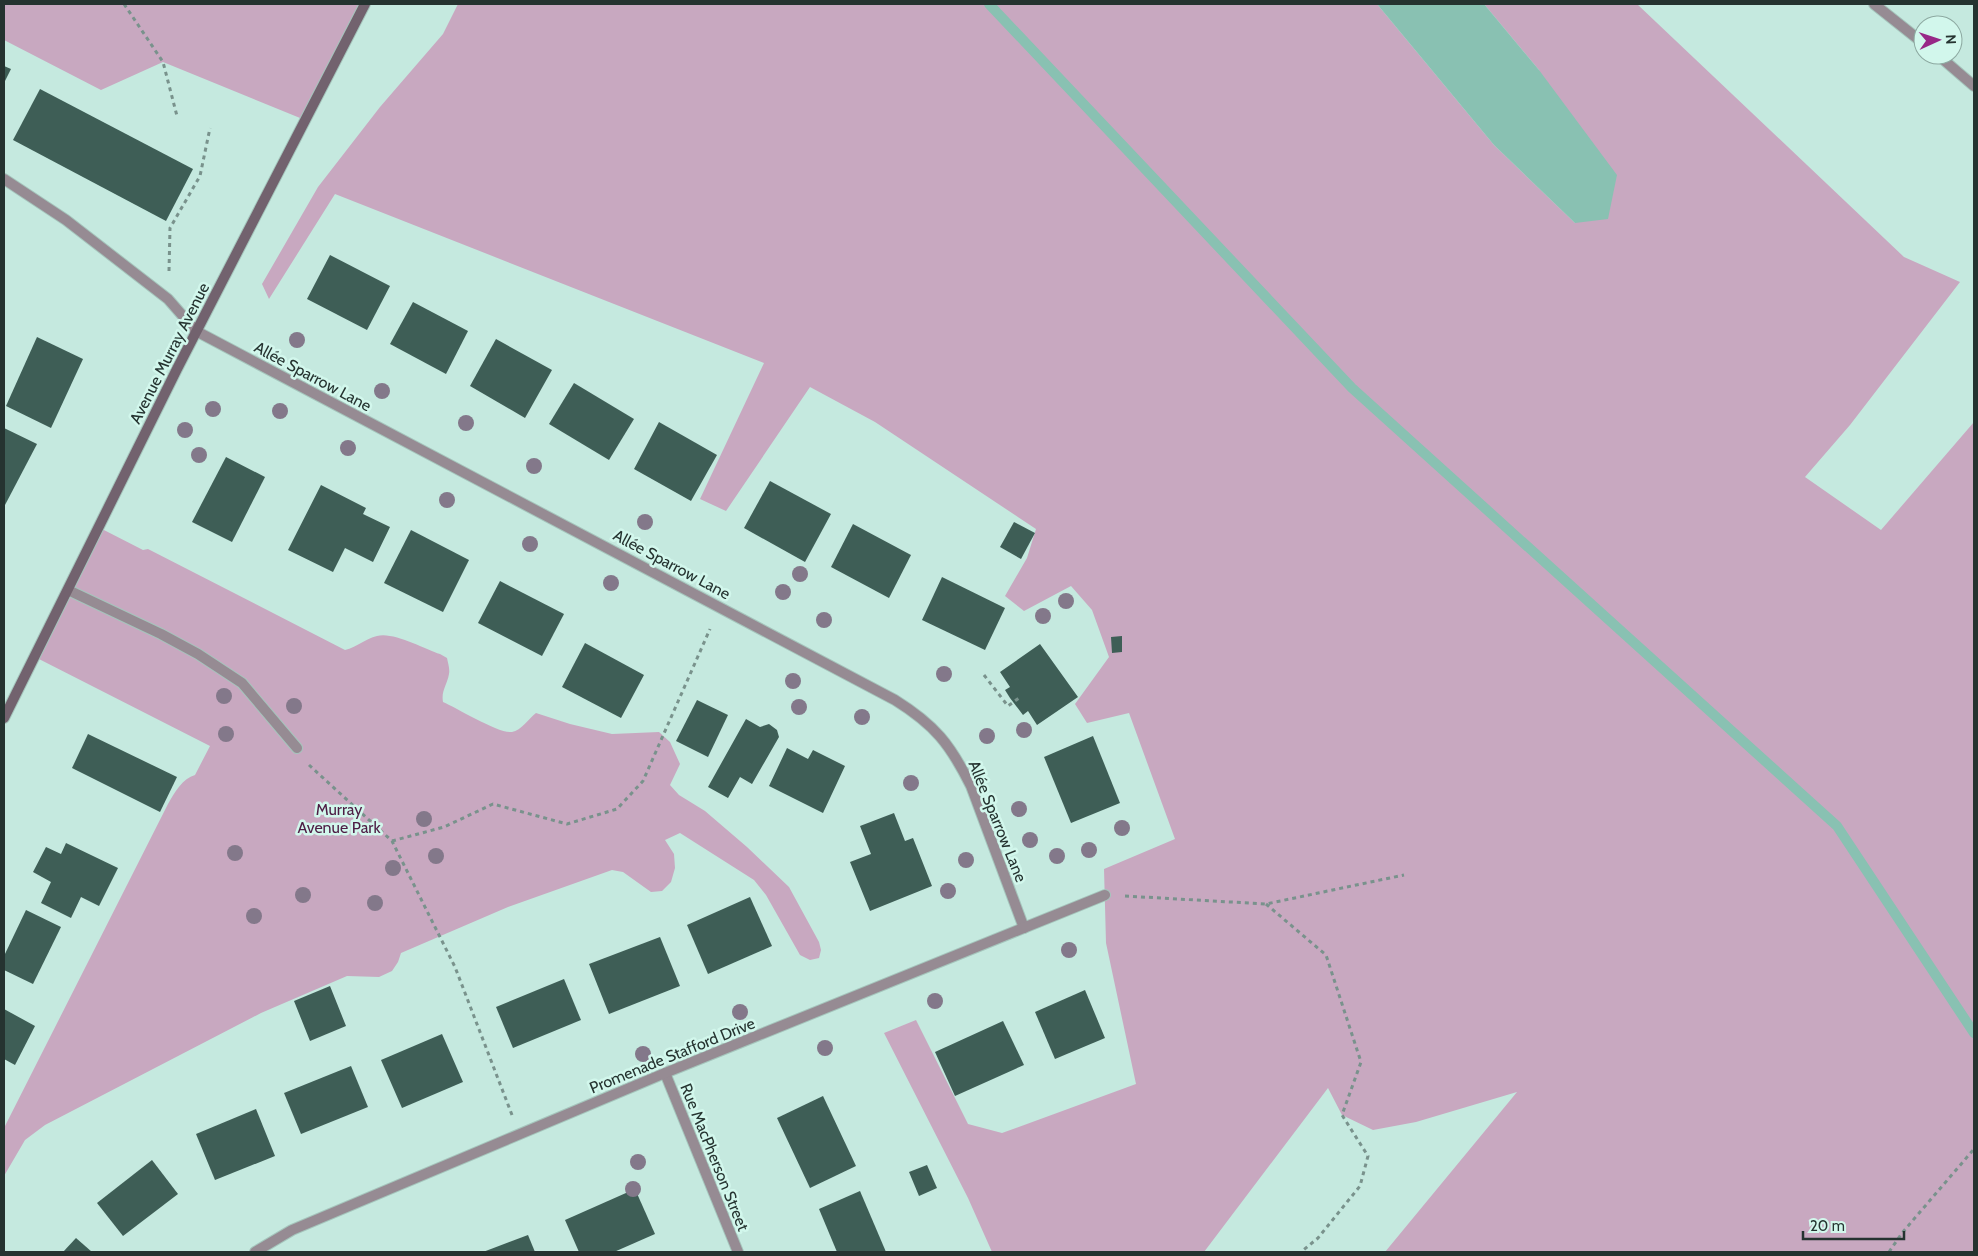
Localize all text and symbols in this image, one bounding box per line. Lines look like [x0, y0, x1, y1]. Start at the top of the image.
north arrow [1913, 15, 1963, 65]
text: N [1942, 34, 1960, 45]
street label: Avenue Murray Avenue [126, 280, 213, 427]
street label: Allée Sparrow Lane [251, 338, 374, 415]
street label: Allée Sparrow Lane [610, 526, 733, 603]
street label: Allée Sparrow Lane [964, 757, 1031, 885]
park label: Murray Avenue Park [297, 800, 381, 837]
street label: Promenade Stafford Drive [587, 1014, 758, 1097]
street label: Rue MacPherson Street [676, 1081, 753, 1234]
scale bar [1803, 1208, 1904, 1240]
text: 20 m [1810, 1217, 1845, 1235]

